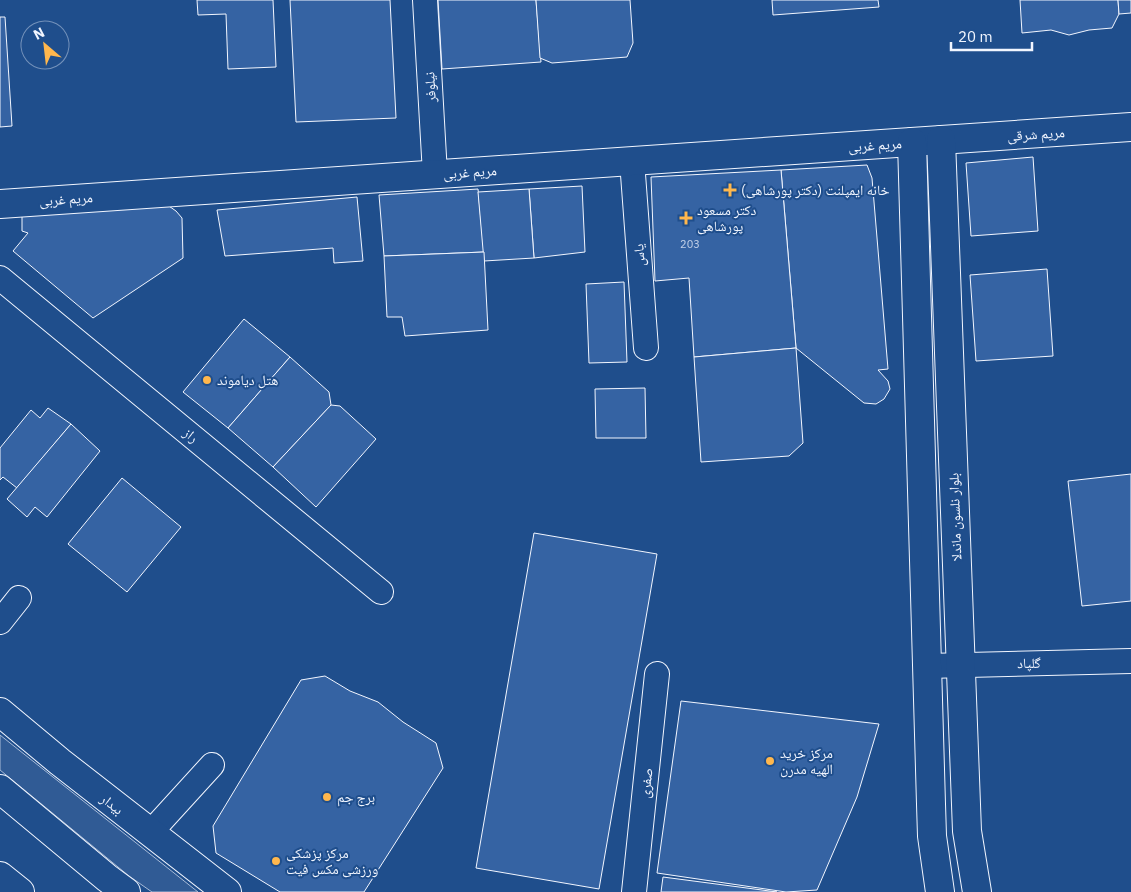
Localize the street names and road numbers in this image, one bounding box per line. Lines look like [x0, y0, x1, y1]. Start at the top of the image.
street label: نیلوفر [420, 71, 440, 104]
street label: مریم شرقی [1006, 123, 1066, 146]
street label: مریم غربی [848, 134, 902, 157]
street label: مریم غربی [443, 161, 497, 184]
street label: مریم غربی [39, 188, 93, 211]
street label: یاس [629, 243, 649, 267]
street label: راز [179, 423, 202, 446]
street label: بلوار نلسون ماندلا [944, 472, 966, 561]
street label: گلپاد [1017, 654, 1041, 672]
street label: صفری [635, 767, 657, 799]
street label: بیدار [96, 789, 127, 819]

